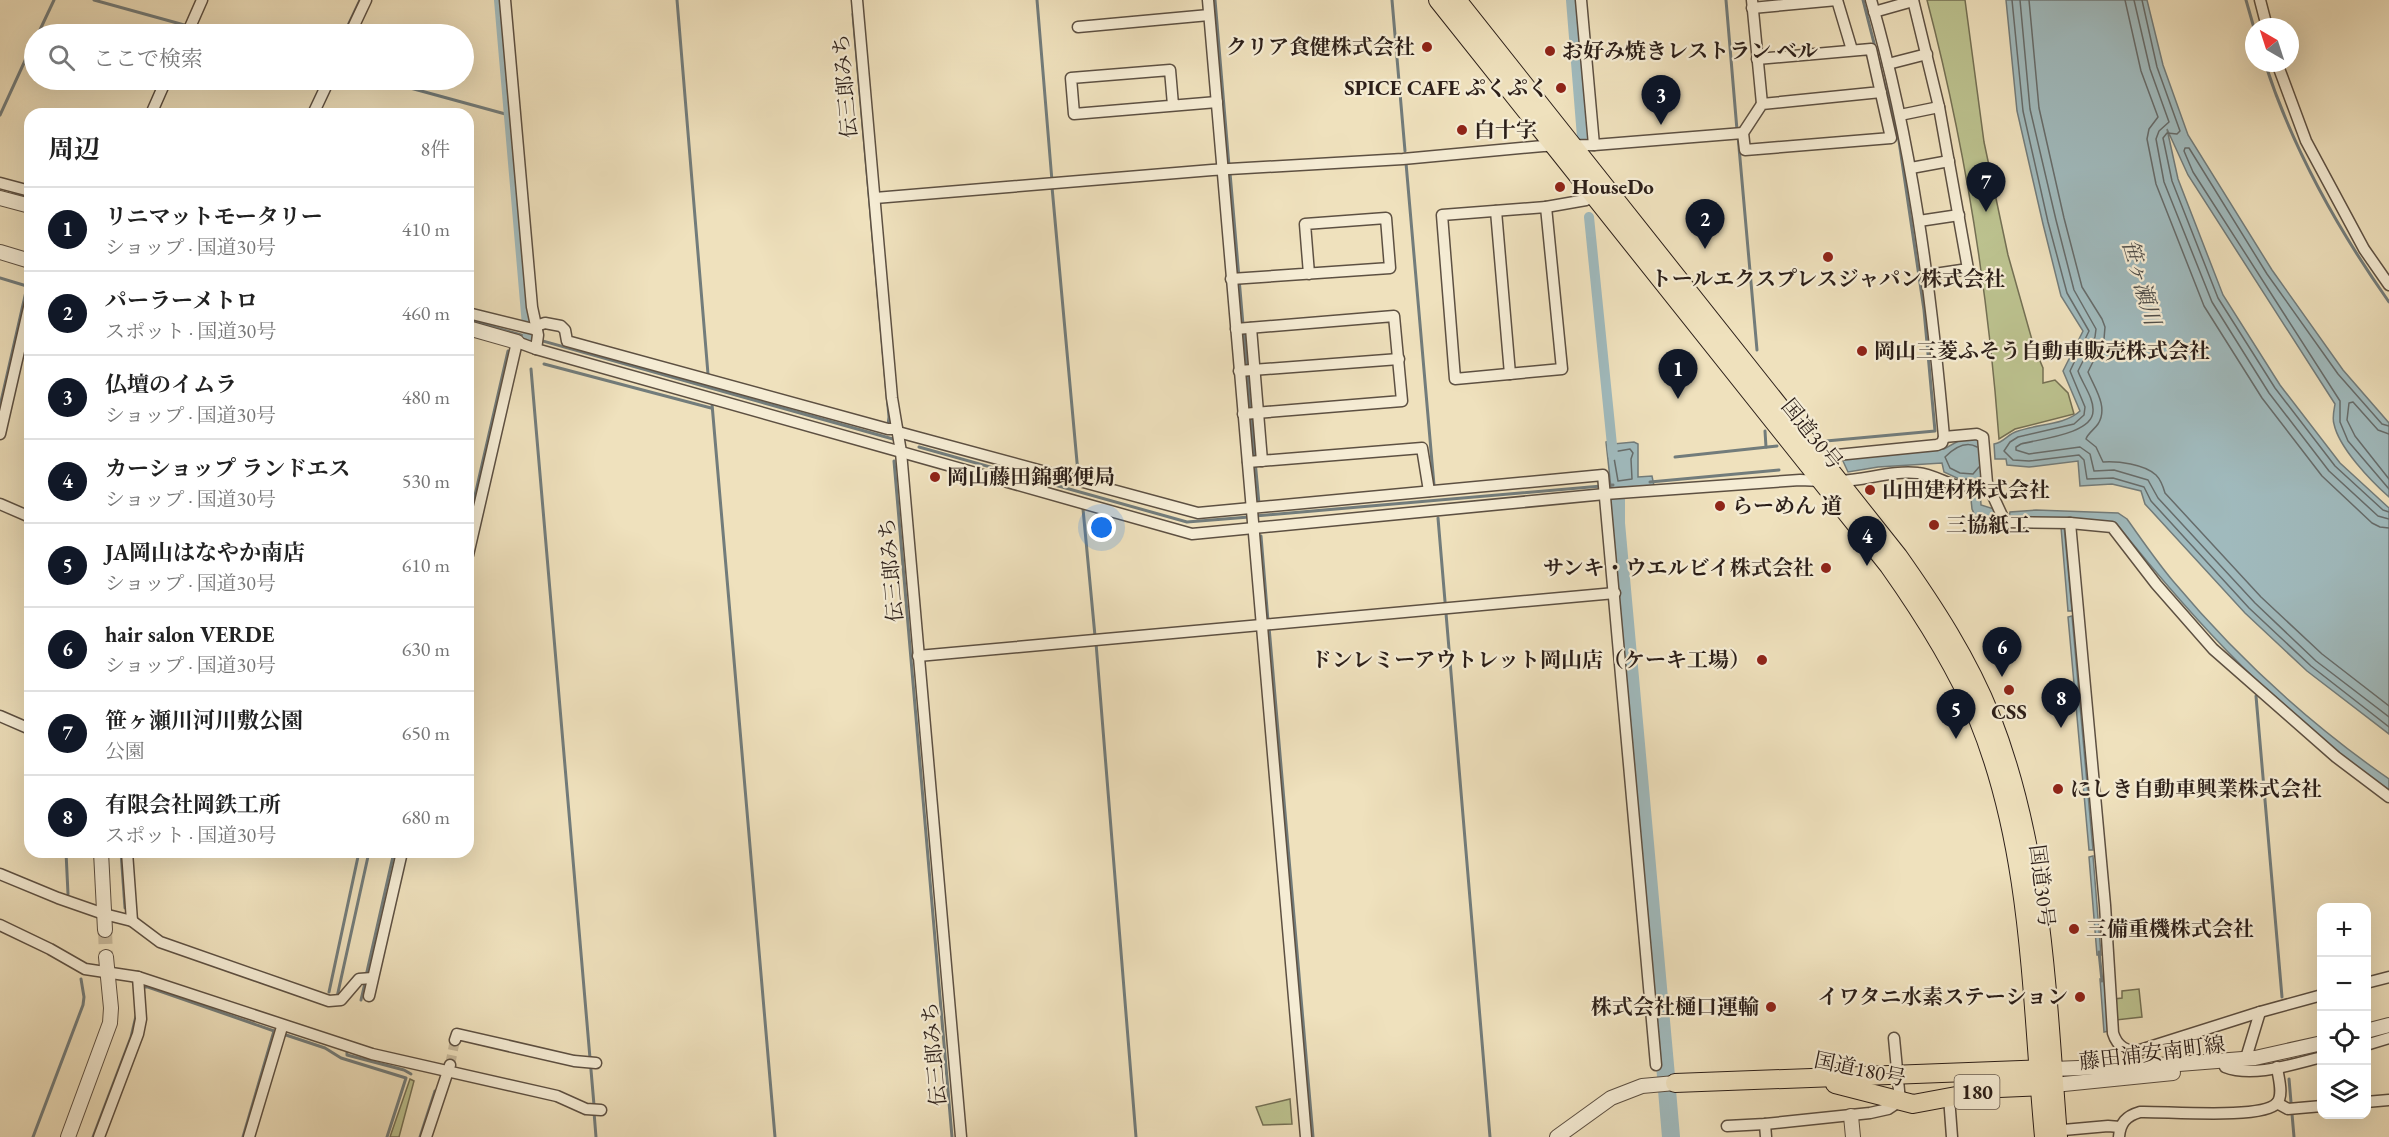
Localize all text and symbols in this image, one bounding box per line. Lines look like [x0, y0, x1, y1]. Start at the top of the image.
north arrow [2245, 18, 2299, 72]
search box [24, 24, 474, 90]
street label: 伝三郎みち [826, 33, 863, 140]
place label: クリア食健株式会社 [1226, 33, 1415, 60]
place label: お好み焼きレストラン ベル [1562, 37, 1818, 64]
marker: クリア食健株式会社 [1420, 40, 1434, 54]
icon: search [45, 41, 78, 74]
text: ここで検索 [93, 44, 203, 73]
marker: お好み焼きレストラン ベル [1543, 44, 1557, 58]
place label: SPICE CAFE ぷくぷく [1344, 74, 1549, 101]
pin: 3 [1642, 76, 1680, 125]
marker: SPICE CAFE ぷくぷく [1554, 81, 1568, 95]
place label: 白十字 [1474, 116, 1537, 143]
marker: 白十字 [1455, 123, 1469, 137]
text: 周辺 [48, 132, 100, 166]
text: 8件 [420, 136, 450, 162]
pin: 7 [1966, 162, 2006, 212]
place label: HouseDo [1572, 173, 1654, 200]
marker: HouseDo [1553, 180, 1567, 194]
pin: 2 [1686, 200, 1724, 249]
text: リニマットモータリー [105, 202, 323, 231]
text: 1 [62, 216, 73, 242]
text: 410 m [402, 216, 450, 242]
text: ショップ · 国道30号 [105, 234, 276, 260]
water label: 笹ヶ瀬川 [2115, 236, 2168, 330]
marker: トールエクスプレスジャパン株式会社 [1821, 250, 1835, 264]
place label: トールエクスプレスジャパン株式会社 [1651, 265, 2005, 292]
text: パーラーメトロ [105, 286, 258, 315]
text: 2 [62, 300, 73, 326]
text: 460 m [402, 300, 450, 326]
text: スポット · 国道30号 [105, 318, 276, 344]
place label: 岡山三菱ふそう自動車販売株式会社 [1874, 337, 2210, 364]
marker: 岡山三菱ふそう自動車販売株式会社 [1855, 344, 1869, 358]
pin: 1 [1658, 350, 1698, 399]
text: 仏壇のイムラ [105, 370, 237, 399]
text: 3 [62, 384, 73, 410]
text: 480 m [402, 384, 450, 410]
street label: 国道30号 [1776, 393, 1849, 474]
text: ショップ · 国道30号 [105, 402, 276, 428]
text: カーショップ ランドエス [105, 454, 350, 483]
place label: 岡山藤田錦郵便局 [947, 463, 1115, 490]
text: 4 [62, 468, 73, 494]
text: 530 m [402, 468, 450, 494]
marker: 岡山藤田錦郵便局 [928, 470, 942, 484]
place label: 山田建材株式会社 [1882, 476, 2050, 503]
marker: 山田建材株式会社 [1863, 483, 1877, 497]
text: ショップ · 国道30号 [105, 486, 276, 512]
place label: らーめん 道 [1732, 492, 1842, 519]
marker: らーめん 道 [1713, 499, 1727, 513]
place label: 三協紙工 [1946, 511, 2030, 538]
your location [1087, 513, 1116, 542]
pin: 4 [1848, 516, 1886, 566]
street label: 伝三郎みち [872, 517, 909, 624]
marker: 三協紙工 [1927, 518, 1941, 532]
text: JA岡山はなやか南店 [105, 538, 305, 567]
text: 5 [62, 552, 73, 578]
text: 610 m [402, 552, 450, 578]
place label: サンキ・ウエルビイ株式会社 [1543, 554, 1814, 581]
marker: サンキ・ウエルビイ株式会社 [1819, 561, 1833, 575]
text: ショップ · 国道30号 [105, 570, 276, 596]
text: hair salon VERDE [105, 620, 274, 649]
pin: 6 [1982, 628, 2022, 677]
text: 6 [62, 636, 73, 662]
text: 630 m [402, 636, 450, 662]
place label: ドンレミーアウトレット岡山店（ケーキ工場） [1311, 646, 1750, 673]
text: ショップ · 国道30号 [105, 652, 276, 678]
marker: ドンレミーアウトレット岡山店（ケーキ工場） [1755, 653, 1769, 667]
pin: 8 [2042, 678, 2080, 728]
marker: CSS [2002, 683, 2016, 697]
pin: 5 [1936, 690, 1976, 739]
place label: CSS [1991, 698, 2027, 725]
text: 笹ヶ瀬川河川敷公園 [105, 706, 303, 735]
text: 7 [62, 720, 73, 746]
text: 650 m [402, 720, 450, 746]
text: 公園 [105, 738, 145, 764]
place label: にしき自動車興業株式会社 [2070, 775, 2322, 802]
marker: にしき自動車興業株式会社 [2051, 782, 2065, 796]
text: 有限会社岡鉄工所 [105, 790, 281, 819]
text: 8 [62, 804, 73, 830]
text: 680 m [402, 804, 450, 830]
text: スポット · 国道30号 [105, 822, 276, 848]
street label: 国道30号 [2024, 843, 2061, 929]
map controls [2317, 903, 2371, 1119]
button: + [2317, 903, 2371, 957]
place label: 三備重機株式会社 [2086, 915, 2254, 942]
marker: 三備重機株式会社 [2067, 922, 2081, 936]
button: − [2317, 957, 2371, 1011]
place label: イワタニ水素ステーション [1817, 983, 2068, 1010]
marker: イワタニ水素ステーション [2073, 990, 2087, 1004]
place label: 株式会社樋口運輸 [1591, 993, 1759, 1020]
marker: 株式会社樋口運輸 [1764, 1000, 1778, 1014]
street label: 伝三郎みち [915, 1001, 952, 1108]
button: locate [2317, 1011, 2371, 1065]
street label: 藤田浦安南町線 [2077, 1030, 2227, 1075]
street label: 国道180号 [1812, 1046, 1909, 1091]
button: layers [2317, 1065, 2371, 1119]
road number: 180 [1954, 1075, 2000, 1109]

